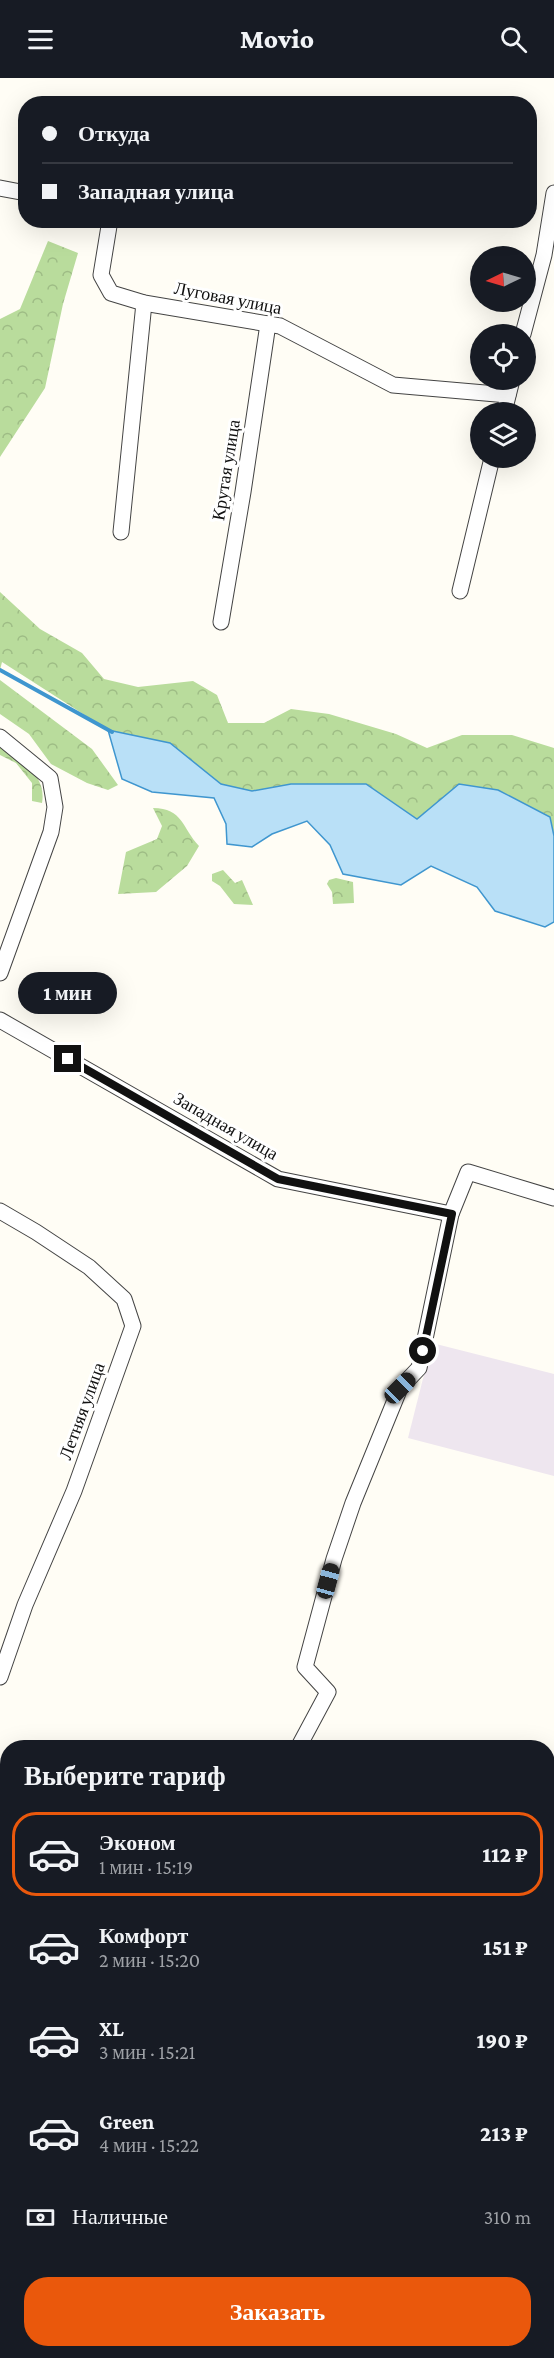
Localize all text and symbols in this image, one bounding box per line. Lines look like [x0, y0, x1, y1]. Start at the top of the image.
icon: menu [24, 23, 57, 56]
icon: search [497, 23, 530, 56]
text: Movio [240, 24, 314, 54]
text: Откуда [78, 121, 150, 146]
text: Западная улица [78, 179, 234, 204]
north arrow [470, 246, 536, 312]
map controls [470, 246, 536, 468]
street label: Луговая улица [173, 278, 283, 318]
button: locate [470, 324, 536, 390]
button: layers [470, 402, 536, 468]
street label: Крутая улица [208, 418, 244, 522]
callout: 1 мин [19, 972, 118, 1014]
text: 1 мин [43, 982, 92, 1004]
route end [54, 1045, 81, 1072]
street label: Западная улица [170, 1088, 282, 1164]
route start [409, 1337, 436, 1364]
street label: Летняя улица [55, 1360, 109, 1462]
car [381, 1369, 419, 1407]
car [315, 1561, 341, 1601]
text: Выберите тариф [24, 1761, 226, 1791]
icon: car [27, 1827, 81, 1881]
text: Эконом [99, 1830, 176, 1855]
text: 112 ₽ [482, 1842, 528, 1867]
text: 1 мин · 15:19 [99, 1856, 193, 1878]
icon: car [27, 1920, 81, 1974]
text: Комфорт [99, 1923, 188, 1948]
text: 151 ₽ [483, 1935, 528, 1960]
text: 2 мин · 15:20 [99, 1949, 200, 1971]
icon: car [27, 2013, 81, 2067]
text: XL [99, 2016, 124, 2041]
text: 190 ₽ [476, 2028, 528, 2053]
text: 3 мин · 15:21 [99, 2041, 195, 2063]
icon: car [27, 2106, 81, 2160]
text: Green [99, 2109, 155, 2134]
text: 213 ₽ [480, 2121, 528, 2146]
text: 4 мин · 15:22 [99, 2134, 199, 2156]
icon: cash [24, 2201, 57, 2234]
text: Наличные [72, 2204, 168, 2229]
text: 310 m [484, 2206, 531, 2228]
button: Заказать [24, 2277, 531, 2346]

